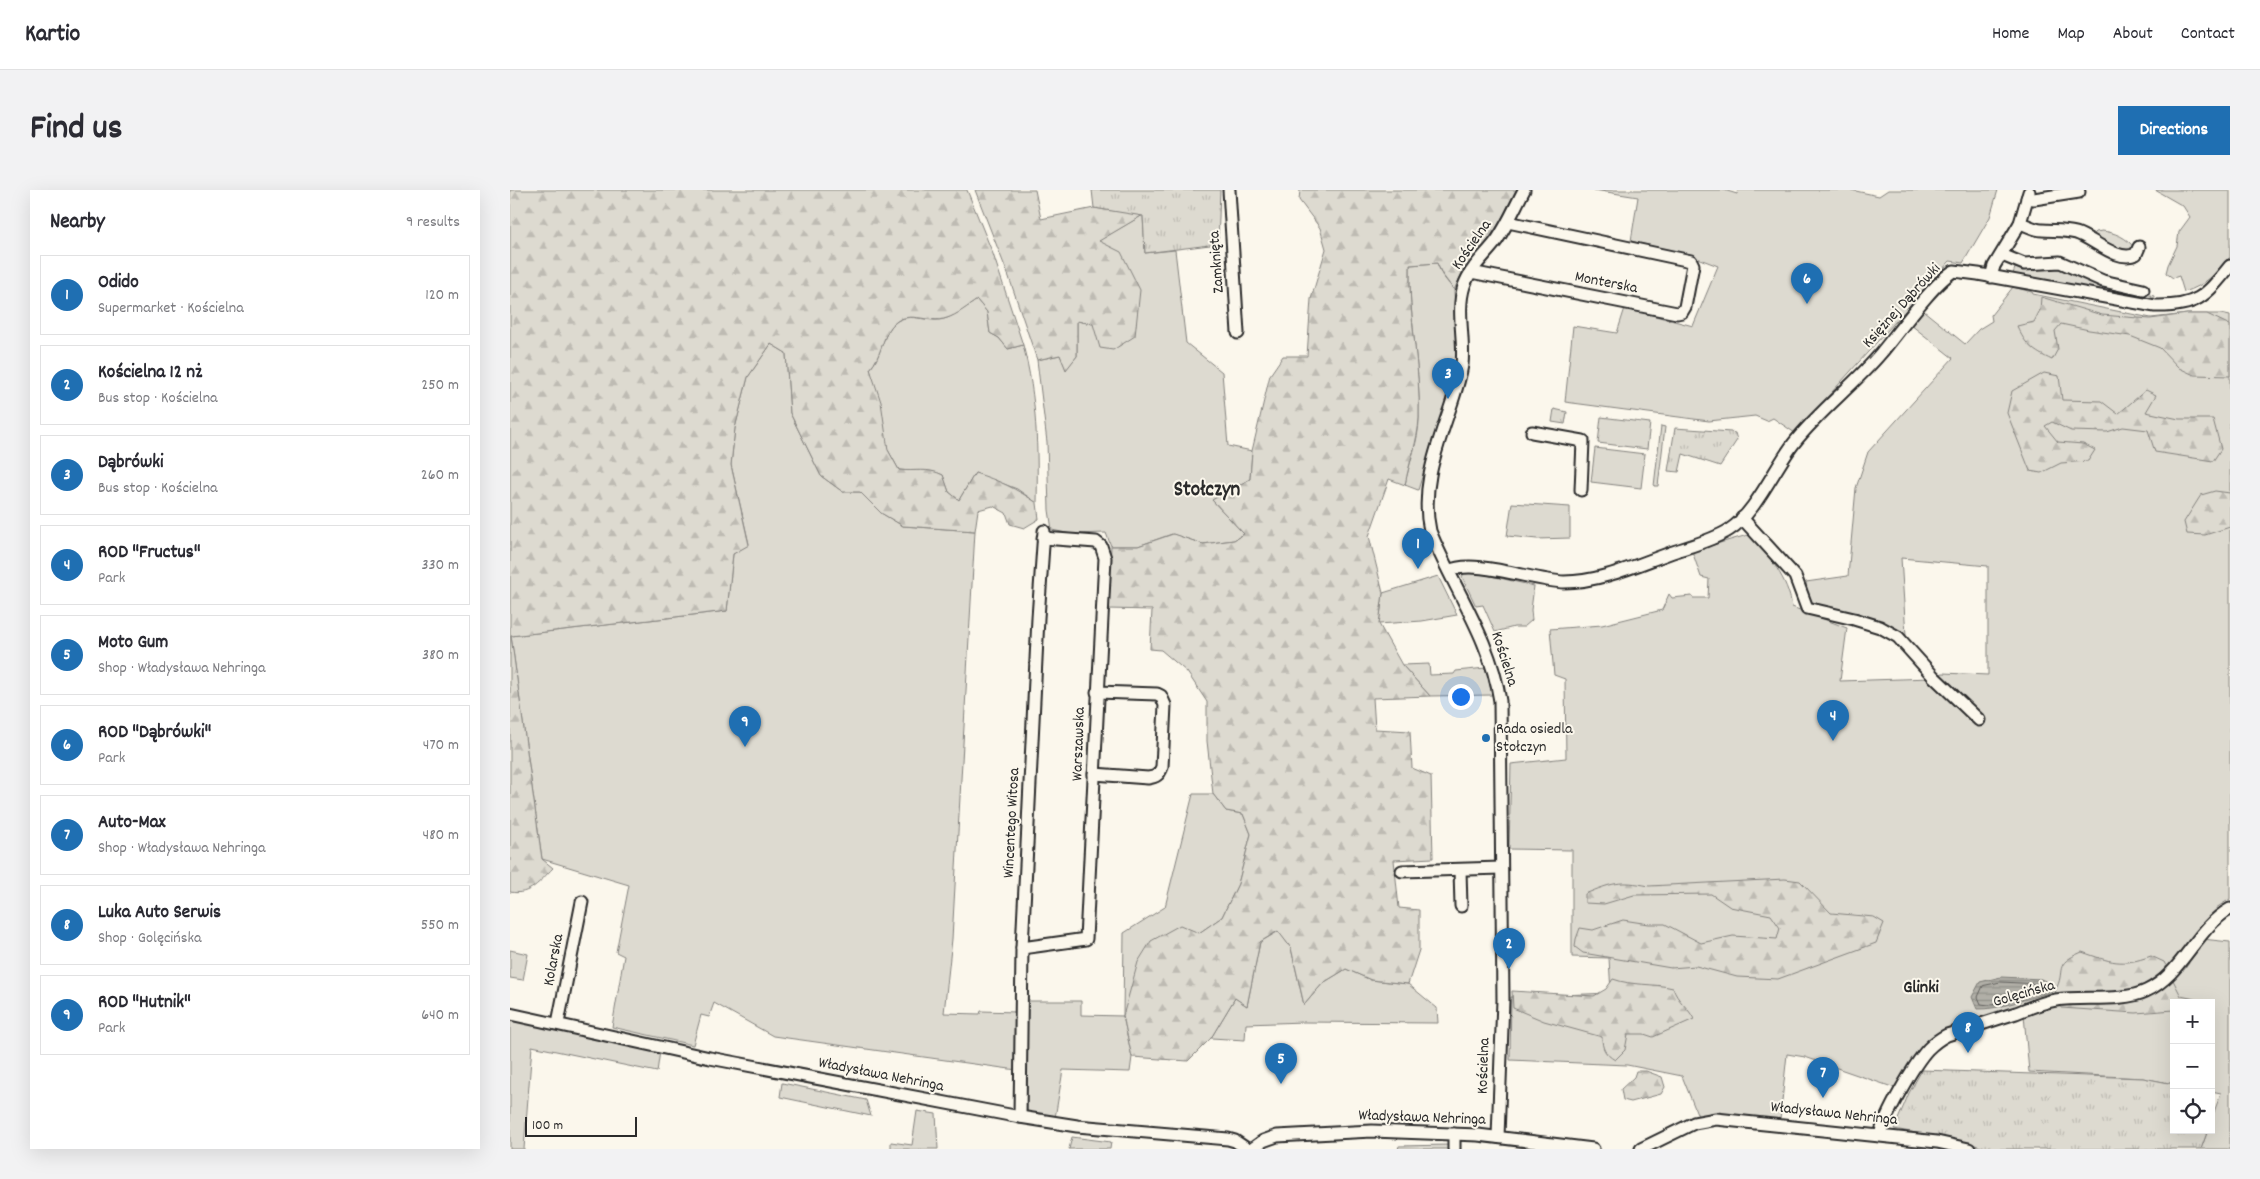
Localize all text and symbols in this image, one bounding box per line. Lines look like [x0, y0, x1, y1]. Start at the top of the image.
text: Kartio [25, 18, 80, 52]
text: Home [1992, 22, 2029, 47]
text: Map [2057, 22, 2085, 47]
text: About [2113, 22, 2153, 47]
text: Contact [2181, 22, 2235, 47]
text: Find us [30, 105, 122, 155]
button: Directions [2118, 106, 2230, 155]
text: Nearby [50, 208, 105, 238]
text: 9 results [406, 211, 460, 234]
street label: Kościelna [1446, 215, 1498, 275]
street label: Zamknięta [1203, 229, 1231, 294]
street label: Księżnej Dąbrówki [1857, 258, 1947, 354]
pin: 6 [1791, 263, 1823, 304]
street label: Monterska [1573, 266, 1640, 300]
text: Odido [98, 270, 139, 297]
text: 1 [65, 284, 69, 307]
text: 120 m [425, 284, 459, 307]
text: Supermarket · Kościelna [98, 297, 244, 320]
pin: 3 [1432, 358, 1464, 399]
text: Kościelna 12 nż [98, 360, 202, 387]
text: 2 [64, 374, 71, 397]
text: 250 m [421, 374, 459, 397]
text: Bus stop · Kościelna [98, 387, 218, 410]
text: Dąbrówki [98, 450, 163, 477]
text: 3 [63, 464, 71, 487]
text: 260 m [421, 464, 459, 487]
district label: Stołczyn [1174, 476, 1240, 506]
text: Bus stop · Kościelna [98, 477, 218, 500]
pin: 1 [1402, 528, 1434, 569]
text: ROD "Fructus" [98, 540, 200, 567]
text: 4 [64, 554, 70, 577]
text: 330 m [421, 554, 459, 577]
text: Park [98, 567, 125, 590]
street label: Kościelna [1484, 629, 1524, 690]
text: Moto Gum [98, 630, 168, 657]
text: 5 [63, 644, 71, 667]
text: 380 m [422, 644, 459, 667]
text: Shop · Władysława Nehringa [98, 657, 265, 680]
your location [1448, 684, 1474, 710]
pin: 4 [1817, 700, 1849, 741]
pin: 9 [729, 706, 761, 747]
street label: Warszawska [1066, 706, 1092, 781]
place label: Rada osiedla Stołczyn [1496, 718, 1573, 759]
text: ROD "Dąbrówki" [98, 720, 211, 747]
marker: Rada osiedla Stołczyn [1480, 732, 1492, 744]
text: 6 [63, 734, 71, 757]
text: 470 m [423, 734, 459, 757]
text: Park [98, 747, 125, 770]
street label: Wincentego Witosa [998, 767, 1026, 879]
text: Auto-Max [98, 810, 166, 837]
text: 7 [64, 824, 70, 847]
text: 480 m [423, 824, 459, 847]
text: Shop · Władysława Nehringa [98, 837, 265, 860]
text: Luka Auto Serwis [98, 900, 221, 927]
text: 8 [64, 914, 70, 937]
text: 550 m [421, 914, 459, 937]
text: Shop · Golęcińska [98, 927, 201, 950]
pin: 2 [1493, 928, 1525, 969]
street label: Kolarska [538, 932, 570, 988]
street label: Golęcińska [1990, 974, 2058, 1014]
district label: Glinki [1903, 976, 1940, 1001]
text: ROD "Hutnik" [98, 990, 191, 1017]
map controls [2170, 999, 2215, 1134]
button: + [2170, 999, 2215, 1044]
text: 9 [63, 1004, 71, 1027]
text: 640 m [421, 1004, 459, 1027]
pin: 8 [1952, 1012, 1984, 1053]
text: Park [98, 1017, 125, 1040]
street label: Kościelna [1472, 1037, 1496, 1095]
pin: 5 [1265, 1043, 1297, 1084]
button: − [2170, 1044, 2215, 1089]
street label: Władysława Nehringa [816, 1052, 946, 1099]
pin: 7 [1807, 1057, 1839, 1098]
button: locate [2170, 1089, 2215, 1134]
street label: Władysława Nehringa [1769, 1096, 1899, 1132]
street label: Władysława Nehringa [1358, 1104, 1487, 1132]
scale bar [525, 1114, 638, 1137]
text: 100 m [532, 1116, 563, 1136]

